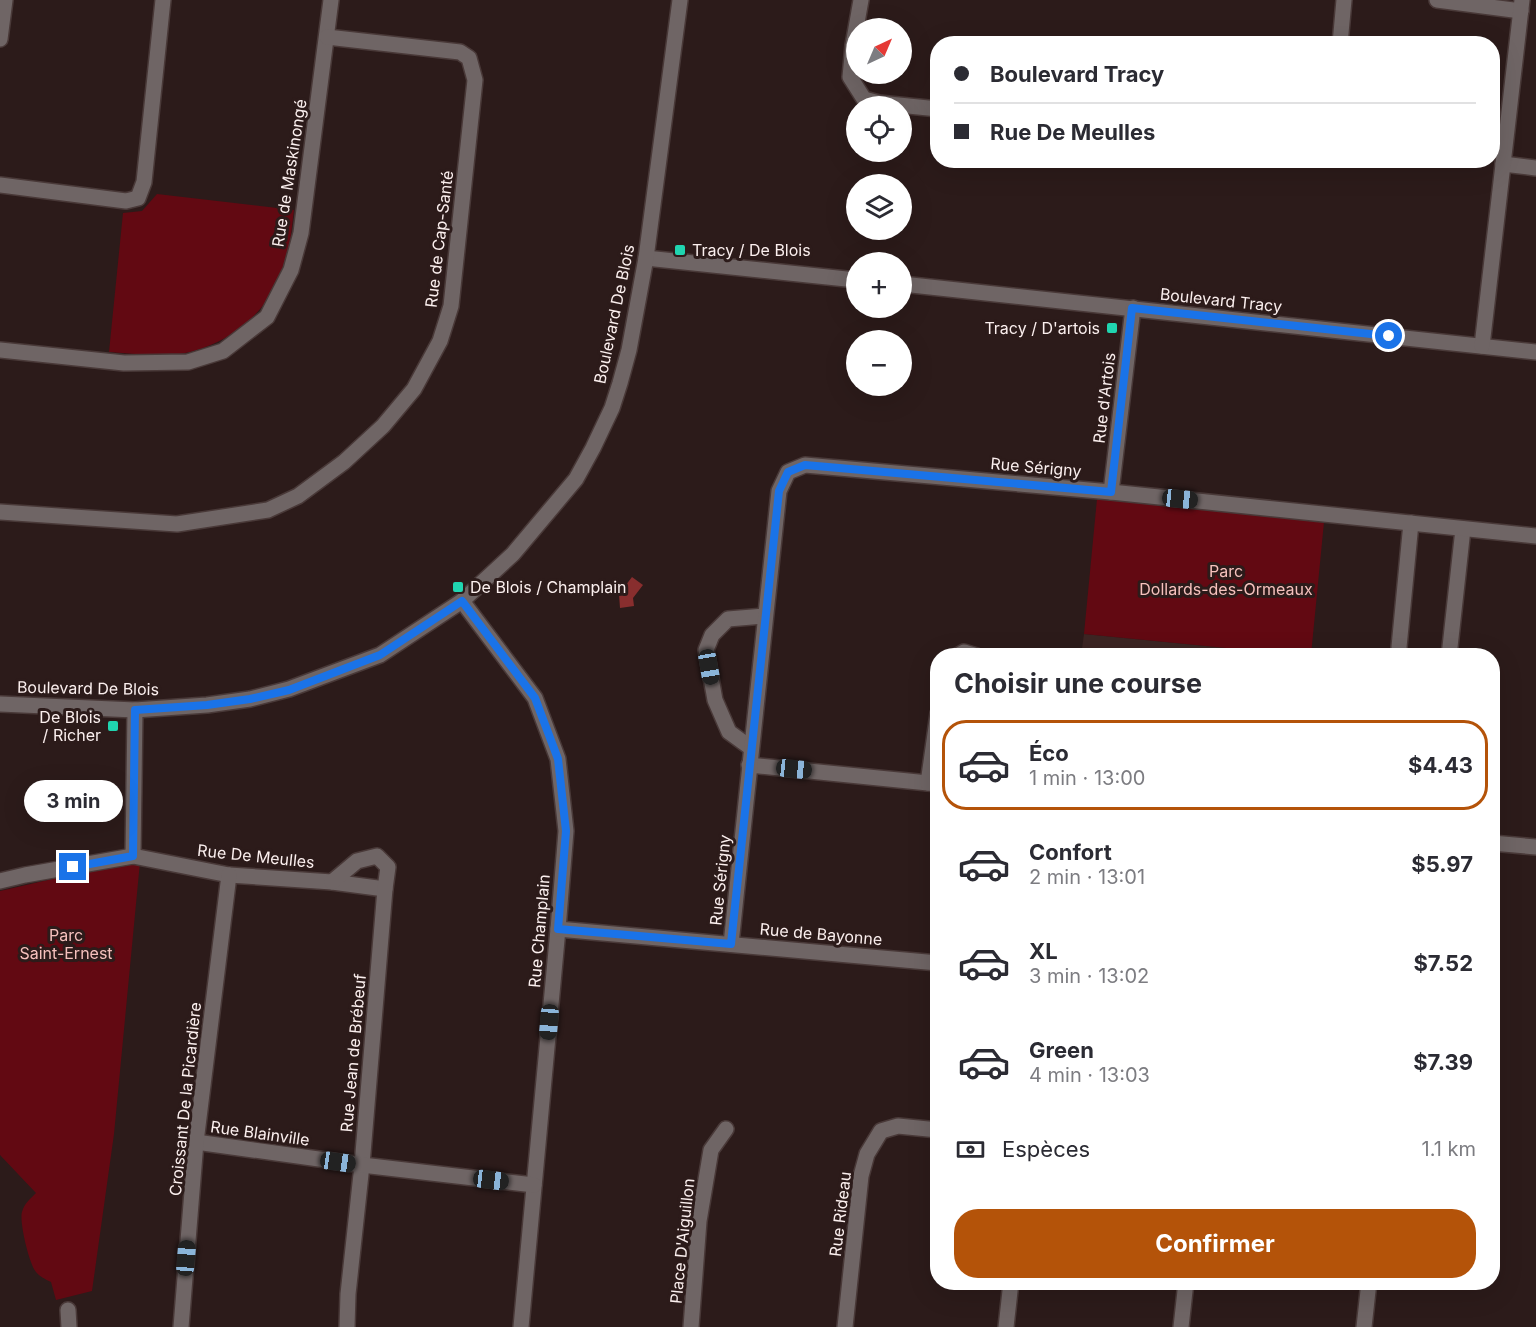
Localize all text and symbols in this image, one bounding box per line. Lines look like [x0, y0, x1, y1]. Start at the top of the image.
north arrow [846, 18, 912, 84]
map controls [846, 18, 912, 396]
text: Boulevard Tracy [990, 61, 1164, 87]
button: locate [846, 96, 912, 162]
street label: Rue de Maskinongé [267, 98, 311, 248]
text: Rue De Meulles [990, 119, 1155, 145]
street label: Rue de Cap-Santé [421, 169, 457, 309]
button: layers [846, 174, 912, 240]
place label: Tracy / De Blois [692, 240, 811, 260]
street label: Boulevard De Blois [589, 242, 639, 386]
marker: Tracy / De Blois [673, 243, 687, 257]
button: + [846, 252, 912, 318]
street label: Boulevard Tracy [1159, 284, 1283, 316]
place label: Tracy / D'artois [984, 318, 1100, 338]
marker: Tracy / D'artois [1105, 321, 1119, 335]
route start [1375, 322, 1402, 349]
button: − [846, 330, 912, 396]
street label: Rue d'Artois [1089, 352, 1119, 444]
street label: Rue Sérigny [990, 453, 1082, 481]
car [1161, 488, 1199, 510]
park label: Parc Dollards-des-Ormeaux [1139, 561, 1313, 599]
place label: De Blois / Champlain [470, 577, 627, 597]
marker: De Blois / Champlain [451, 580, 465, 594]
car [697, 648, 721, 686]
text: Choisir une course [954, 667, 1202, 700]
street label: Boulevard De Blois [17, 677, 159, 699]
place label: De Blois / Richer [39, 707, 101, 745]
marker: De Blois / Richer [106, 719, 120, 733]
icon: car [957, 738, 1011, 792]
text: Éco [1029, 740, 1069, 766]
text: $4.43 [1408, 752, 1473, 778]
car [775, 758, 813, 780]
text: 1 min · 13:00 [1029, 766, 1145, 790]
callout: 3 min [23, 780, 122, 822]
text: 3 min [47, 789, 100, 813]
street label: Rue Sérigny [705, 834, 735, 926]
icon: car [957, 837, 1011, 891]
text: Confort [1029, 839, 1112, 865]
street label: Rue De Meulles [196, 840, 316, 872]
text: $5.97 [1411, 851, 1473, 877]
route end [59, 853, 86, 880]
text: 2 min · 13:01 [1029, 865, 1145, 889]
street label: Rue Champlain [524, 873, 554, 989]
street label: Rue de Bayonne [759, 919, 883, 949]
park label: Parc Saint-Ernest [19, 925, 113, 963]
icon: car [957, 936, 1011, 990]
text: XL [1029, 938, 1058, 964]
text: $7.52 [1413, 950, 1473, 976]
text: 3 min · 13:02 [1029, 964, 1149, 988]
street label: Rue Jean de Brébeuf [336, 973, 370, 1133]
street label: Croissant De la Picardière [165, 1001, 205, 1197]
car [538, 1003, 560, 1041]
icon: car [957, 1035, 1011, 1089]
text: Green [1029, 1037, 1094, 1063]
text: $7.39 [1413, 1049, 1473, 1075]
text: 4 min · 13:03 [1029, 1063, 1150, 1087]
street label: Rue Blainville [209, 1116, 311, 1150]
icon: cash [954, 1133, 987, 1166]
text: Espèces [1002, 1136, 1090, 1162]
text: 1.1 km [1422, 1137, 1476, 1161]
car [319, 1151, 357, 1173]
car [472, 1169, 510, 1191]
street label: Rue Rideau [825, 1170, 855, 1258]
street label: Place D'Aiguillon [665, 1177, 699, 1305]
button: Confirmer [954, 1209, 1476, 1278]
car [175, 1239, 197, 1277]

